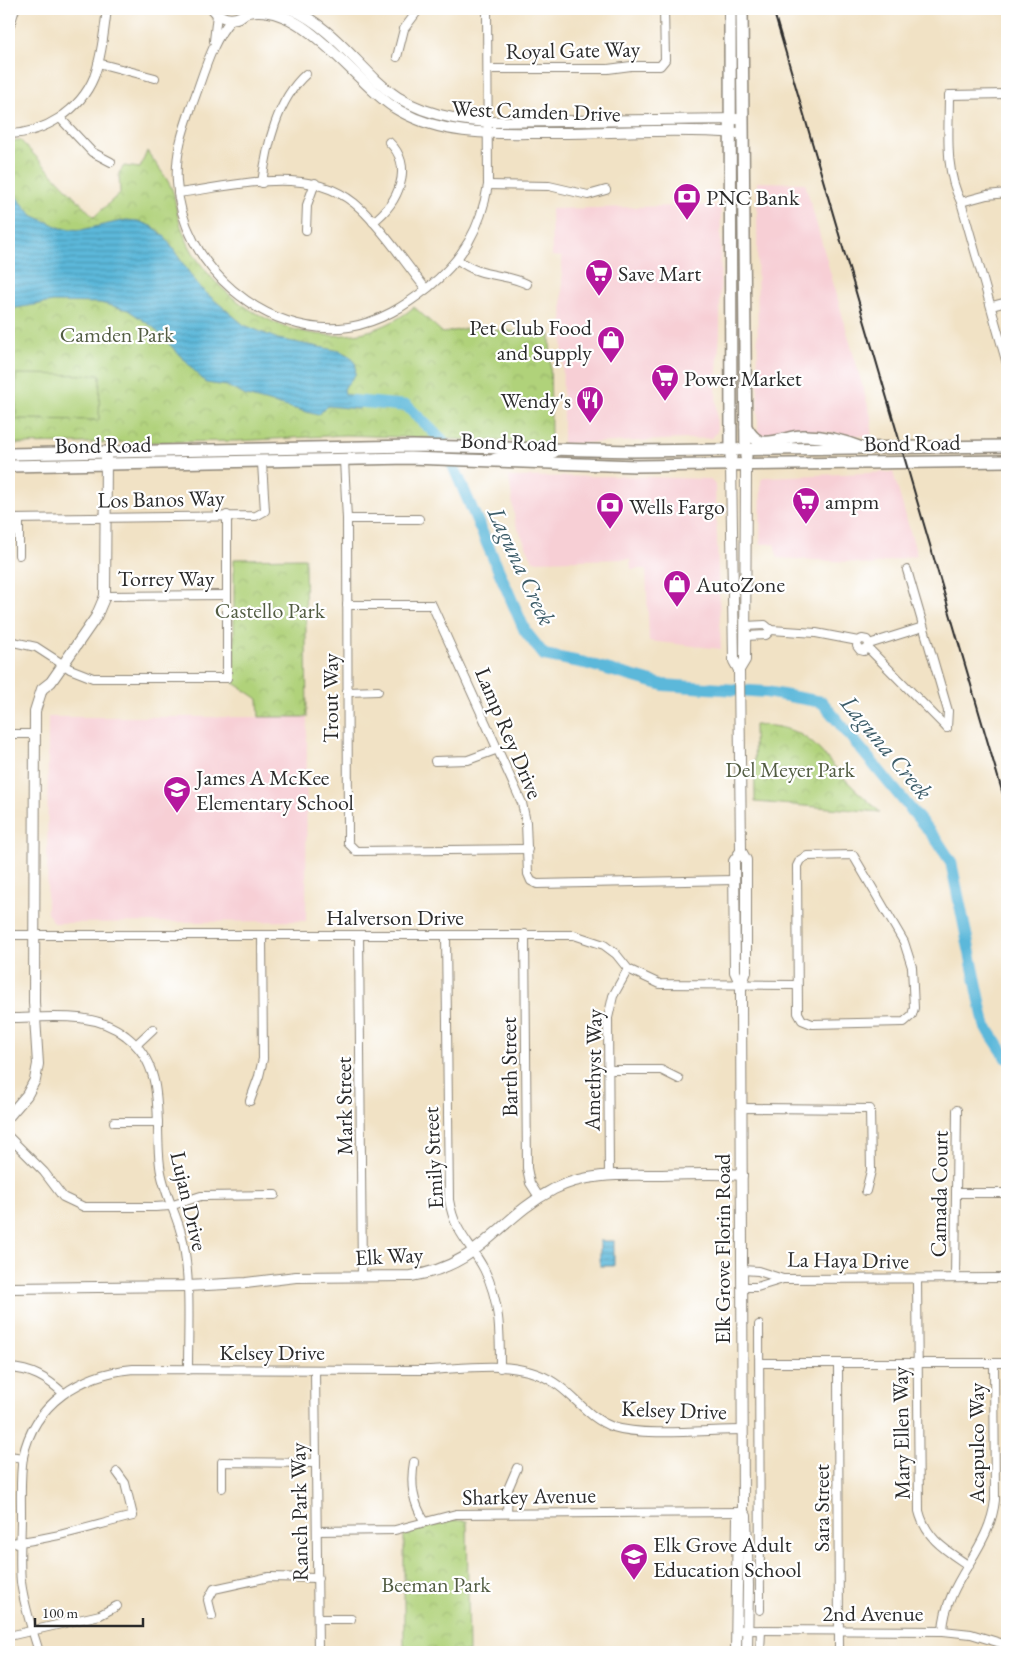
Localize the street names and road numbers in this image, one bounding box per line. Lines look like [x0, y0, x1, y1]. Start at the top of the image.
street label: Royal Gate Way [505, 34, 641, 66]
street label: West Camden Drive [451, 94, 621, 128]
street label: Bond Road [460, 426, 559, 458]
street label: Bond Road [863, 428, 962, 458]
street label: Bond Road [54, 430, 153, 460]
street label: Los Banos Way [97, 483, 225, 515]
street label: Torrey Way [118, 564, 215, 593]
street label: Trout Way [316, 653, 345, 743]
street label: Lamp Rey Drive [468, 663, 550, 803]
street label: Halverson Drive [326, 903, 464, 932]
street label: Amethyst Way [577, 1008, 609, 1132]
street label: Barth Street [494, 1017, 524, 1117]
street label: Mark Street [329, 1056, 359, 1156]
street label: Emily Street [416, 1106, 450, 1210]
street label: Camada Court [923, 1130, 955, 1258]
street label: Lujan Drive [163, 1148, 215, 1254]
street label: Elk Grove Florin Road [708, 1153, 737, 1344]
street label: Elk Way [354, 1240, 424, 1272]
street label: La Haya Drive [787, 1244, 910, 1276]
street label: Kelsey Drive [219, 1338, 325, 1367]
street label: Mary Ellen Way [885, 1366, 917, 1500]
street label: Acapulco Way [962, 1382, 991, 1504]
street label: Kelsey Drive [621, 1394, 728, 1426]
street label: Ranch Park Way [283, 1442, 315, 1582]
street label: Sara Street [807, 1464, 836, 1552]
street label: Sharkey Avenue [462, 1480, 597, 1512]
street label: 2nd Avenue [823, 1599, 924, 1628]

